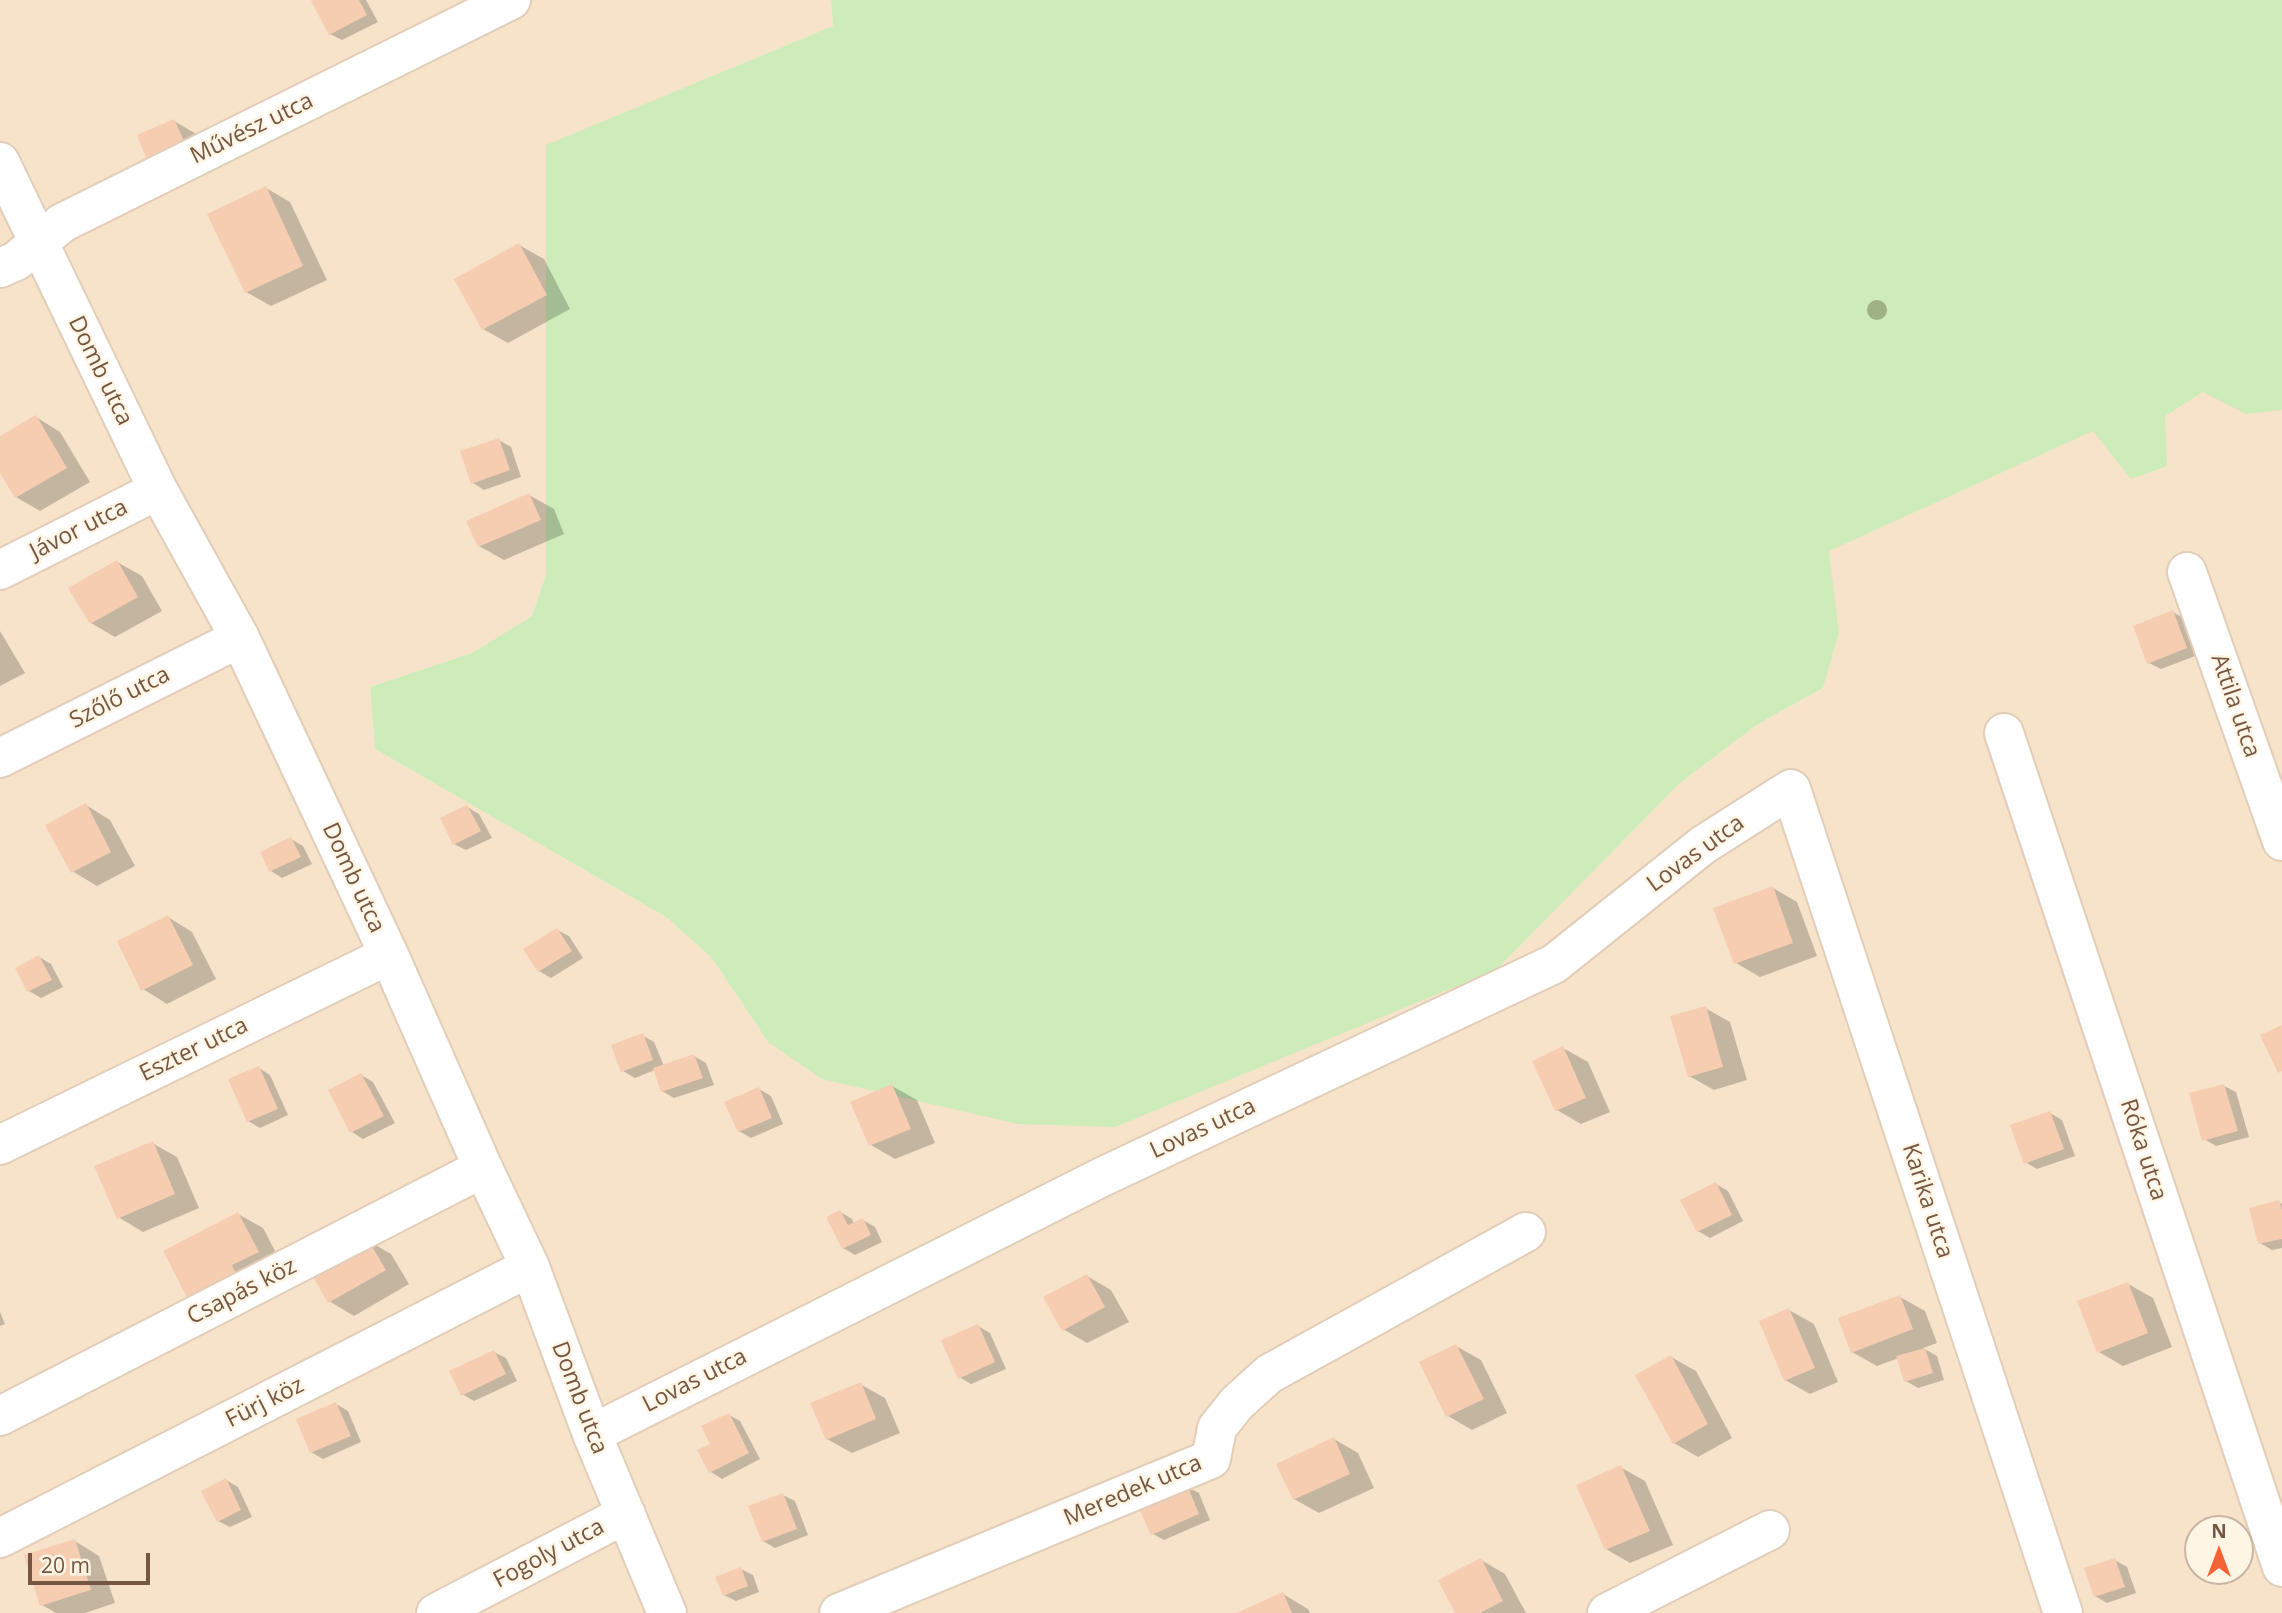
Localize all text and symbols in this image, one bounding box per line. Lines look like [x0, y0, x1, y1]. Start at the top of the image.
street label: Művész utca [186, 87, 318, 171]
street label: Domb utca [62, 312, 138, 430]
street label: Jávor utca [26, 494, 132, 566]
street label: Attila utca [2204, 651, 2266, 761]
street label: Szőlő utca [65, 661, 175, 735]
street label: Lovas utca [1642, 810, 1750, 898]
street label: Domb utca [316, 819, 390, 937]
street label: Eszter utca [135, 1012, 253, 1088]
street label: Lovas utca [1146, 1093, 1260, 1165]
street label: Róka utca [2114, 1096, 2172, 1204]
street label: Karika utca [1895, 1140, 1959, 1262]
street label: Csapás köz [183, 1253, 301, 1331]
street label: Domb utca [545, 1338, 613, 1458]
street label: Lovas utca [638, 1343, 752, 1419]
street label: Fürj köz [221, 1372, 309, 1434]
street label: Meredek utca [1060, 1450, 1206, 1532]
street label: Fogoly utca [489, 1513, 609, 1595]
north arrow [2184, 1515, 2254, 1585]
text: N [2211, 1518, 2227, 1544]
scale bar [32, 1540, 154, 1584]
text: 20 m [41, 1551, 90, 1579]

